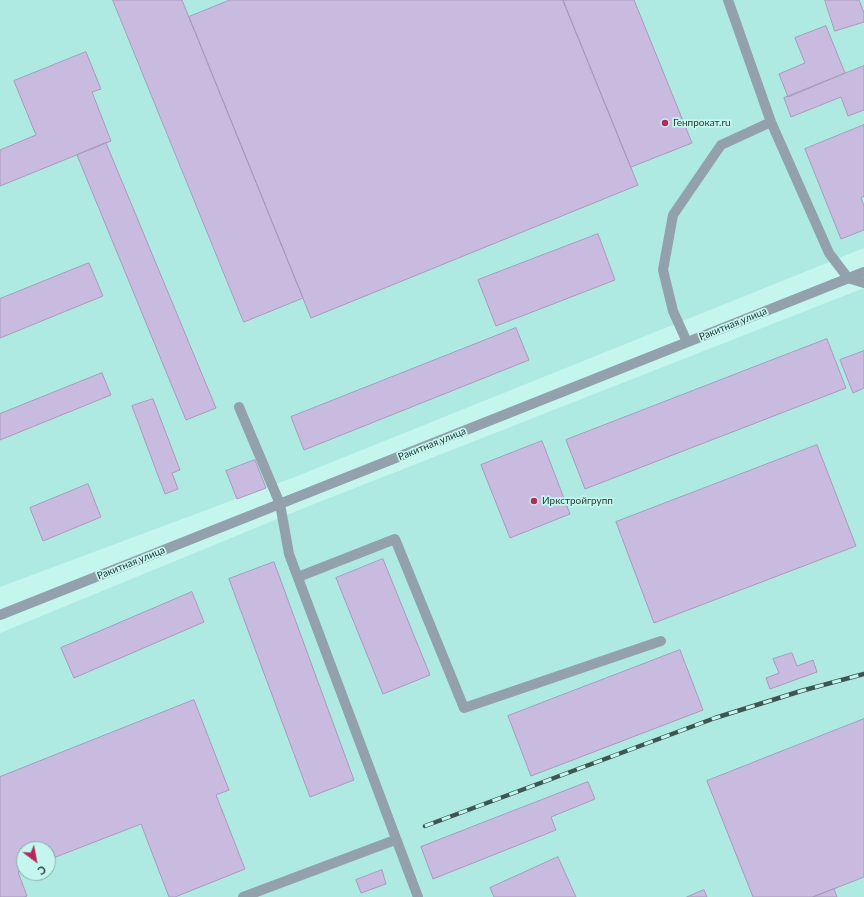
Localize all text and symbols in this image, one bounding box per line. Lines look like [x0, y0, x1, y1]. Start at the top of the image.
place label: Генпрокат.ru [673, 117, 731, 129]
marker: Генпрокат.ru [660, 118, 670, 128]
street label: Ракитная улица [697, 305, 769, 343]
street label: Ракитная улица [396, 425, 468, 463]
place label: Иркстройгрупп [542, 495, 613, 507]
marker: Иркстройгрупп [529, 496, 539, 506]
street label: Ракитная улица [95, 544, 167, 582]
north arrow [16, 841, 56, 881]
text: С [36, 863, 49, 878]

